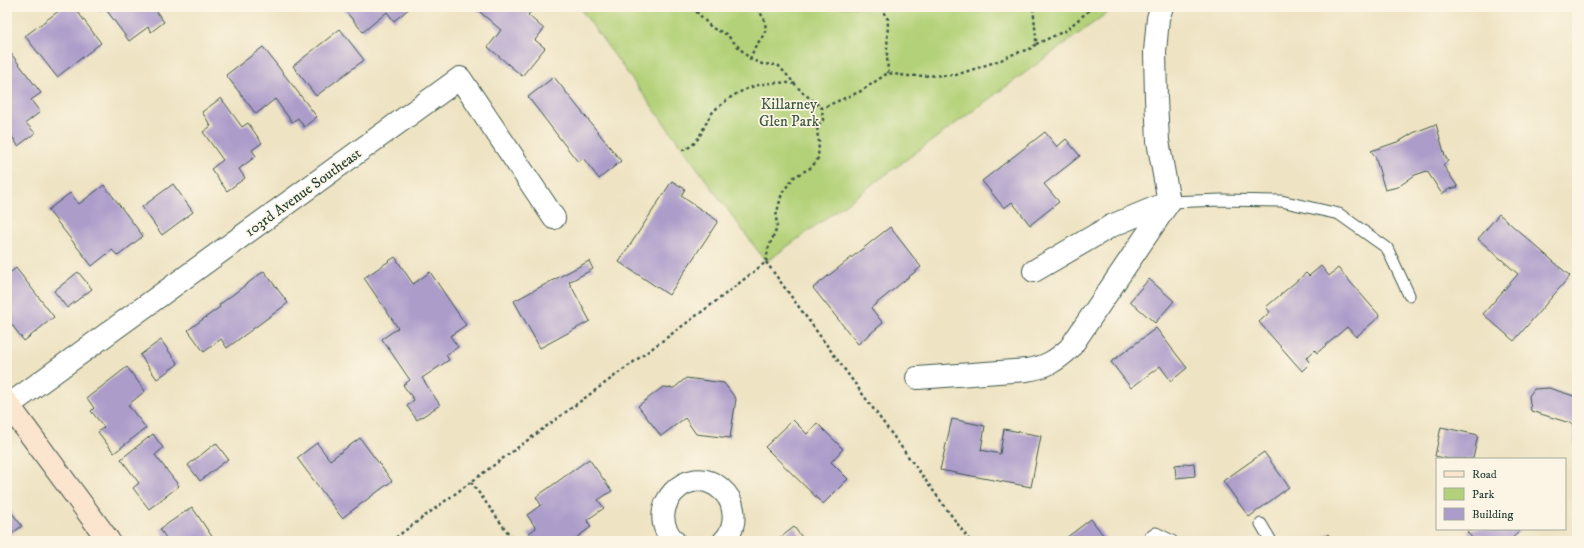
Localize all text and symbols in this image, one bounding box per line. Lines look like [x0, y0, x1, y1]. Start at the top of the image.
park label: Killarney Glen Park [759, 95, 820, 131]
street label: 103rd Avenue Southeast [241, 144, 365, 241]
legend [1436, 458, 1566, 530]
text: Road [1472, 467, 1497, 482]
text: Park [1472, 487, 1494, 502]
text: Building [1472, 507, 1513, 522]

